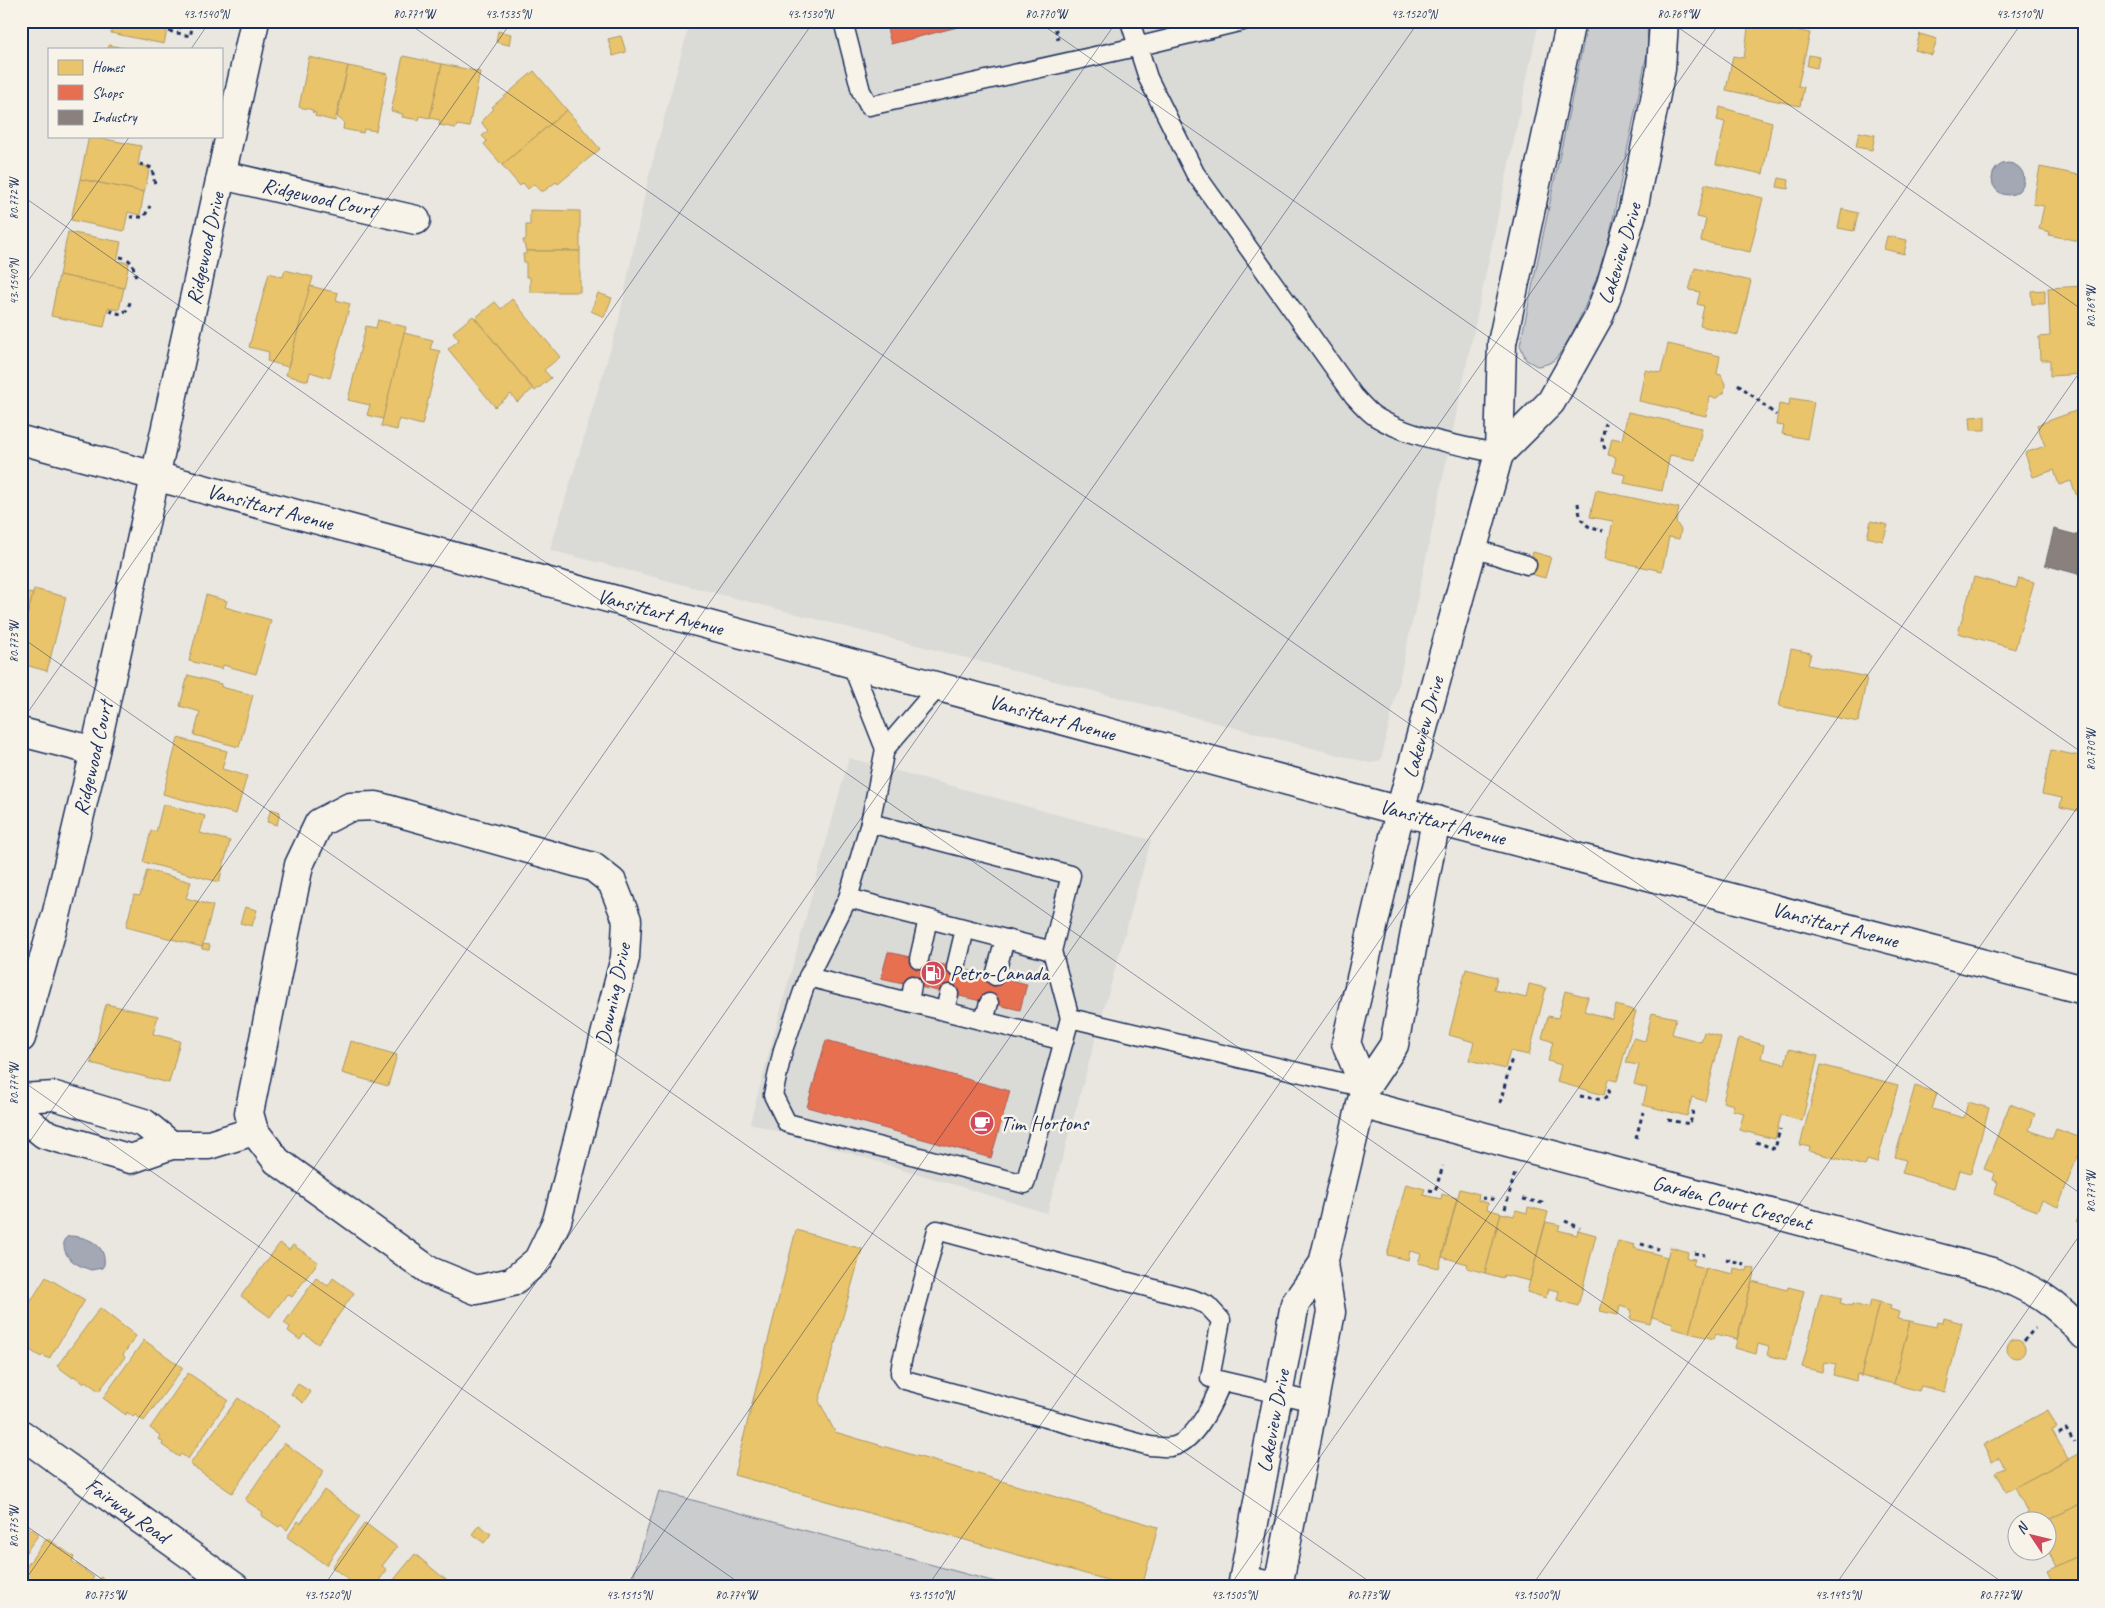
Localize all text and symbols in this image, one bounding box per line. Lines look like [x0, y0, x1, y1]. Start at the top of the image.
text: 43.1540°N [183, 6, 230, 22]
text: 80.771°W [393, 6, 437, 22]
text: 43.1535°N [485, 6, 532, 22]
text: 43.1530°N [787, 6, 834, 22]
text: 80.770°W [1025, 6, 1069, 22]
text: 43.1520°N [1391, 6, 1438, 22]
text: 80.769°W [1657, 6, 1701, 22]
text: 43.1510°N [1996, 6, 2043, 22]
legend [48, 48, 222, 138]
text: Homes [92, 58, 126, 77]
text: Shops [92, 84, 125, 103]
text: Industry [92, 108, 139, 127]
street label: Ridgewood Court [260, 172, 382, 224]
text: 80.772°W [6, 176, 22, 220]
street label: Ridgewood Drive [180, 189, 230, 307]
street label: Lakeview Drive [1592, 200, 1647, 307]
text: 43.1540°N [6, 258, 22, 305]
text: 80.769°W [2083, 284, 2099, 328]
street label: Vansittart Avenue [204, 478, 337, 537]
street label: Vansittart Avenue [594, 583, 727, 642]
text: 80.773°W [6, 619, 22, 663]
street label: Lakeview Drive [1397, 673, 1450, 781]
street label: Vansittart Avenue [986, 688, 1119, 747]
street label: Ridgewood Court [67, 696, 119, 818]
text: 80.770°W [2083, 727, 2099, 771]
street label: Vansittart Avenue [1377, 793, 1510, 851]
street label: Vansittart Avenue [1769, 896, 1902, 954]
street label: Downing Drive [590, 939, 637, 1047]
fuel station icon: Petro-Canada [920, 960, 946, 986]
place label: Petro-Canada [950, 960, 1051, 986]
text: 80.774°W [6, 1061, 22, 1105]
cafe icon: Tim Hortons [969, 1110, 995, 1136]
place label: Tim Hortons [1000, 1110, 1090, 1136]
street label: Garden Court Crescent [1650, 1169, 1816, 1237]
text: 80.771°W [2083, 1169, 2099, 1213]
street label: Lakeview Drive [1251, 1366, 1296, 1474]
street label: Fairway Road [81, 1472, 177, 1551]
text: 80.775°W [6, 1504, 22, 1548]
north arrow [2008, 1510, 2058, 1560]
text: N [2012, 1518, 2033, 1537]
text: 80.775°W [84, 1587, 128, 1603]
text: 43.1520°N [304, 1587, 351, 1603]
text: 43.1515°N [606, 1587, 653, 1603]
text: 80.774°W [715, 1587, 759, 1603]
text: 43.1510°N [908, 1587, 955, 1603]
text: 43.1505°N [1211, 1587, 1258, 1603]
text: 80.773°W [1347, 1587, 1391, 1603]
text: 43.1500°N [1513, 1587, 1560, 1603]
text: 43.1495°N [1815, 1587, 1862, 1603]
text: 80.772°W [1979, 1587, 2023, 1603]

